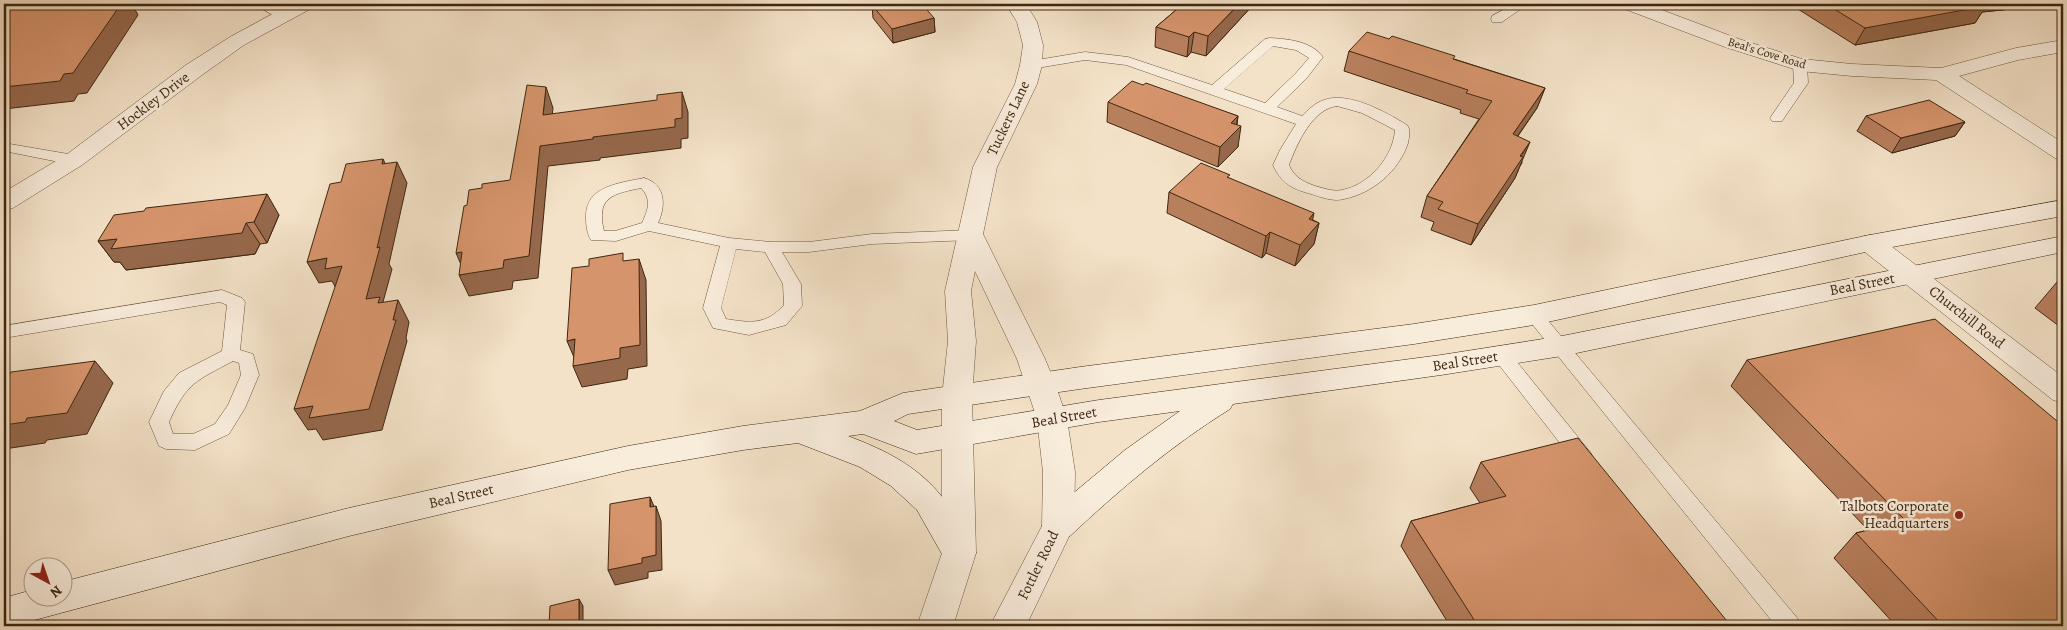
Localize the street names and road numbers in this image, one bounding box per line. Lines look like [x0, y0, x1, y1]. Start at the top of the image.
street label: Beal's Cove Road [1726, 33, 1809, 73]
street label: Hockley Drive [113, 67, 194, 135]
street label: Tuckers Lane [982, 77, 1034, 159]
street label: Beal Street [1828, 268, 1896, 300]
street label: Churchill Road [1925, 281, 2010, 354]
street label: Beal Street [1431, 346, 1499, 376]
street label: Beal Street [1030, 401, 1098, 433]
street label: Beal Street [427, 479, 495, 513]
street label: Fottler Road [1013, 526, 1064, 603]

